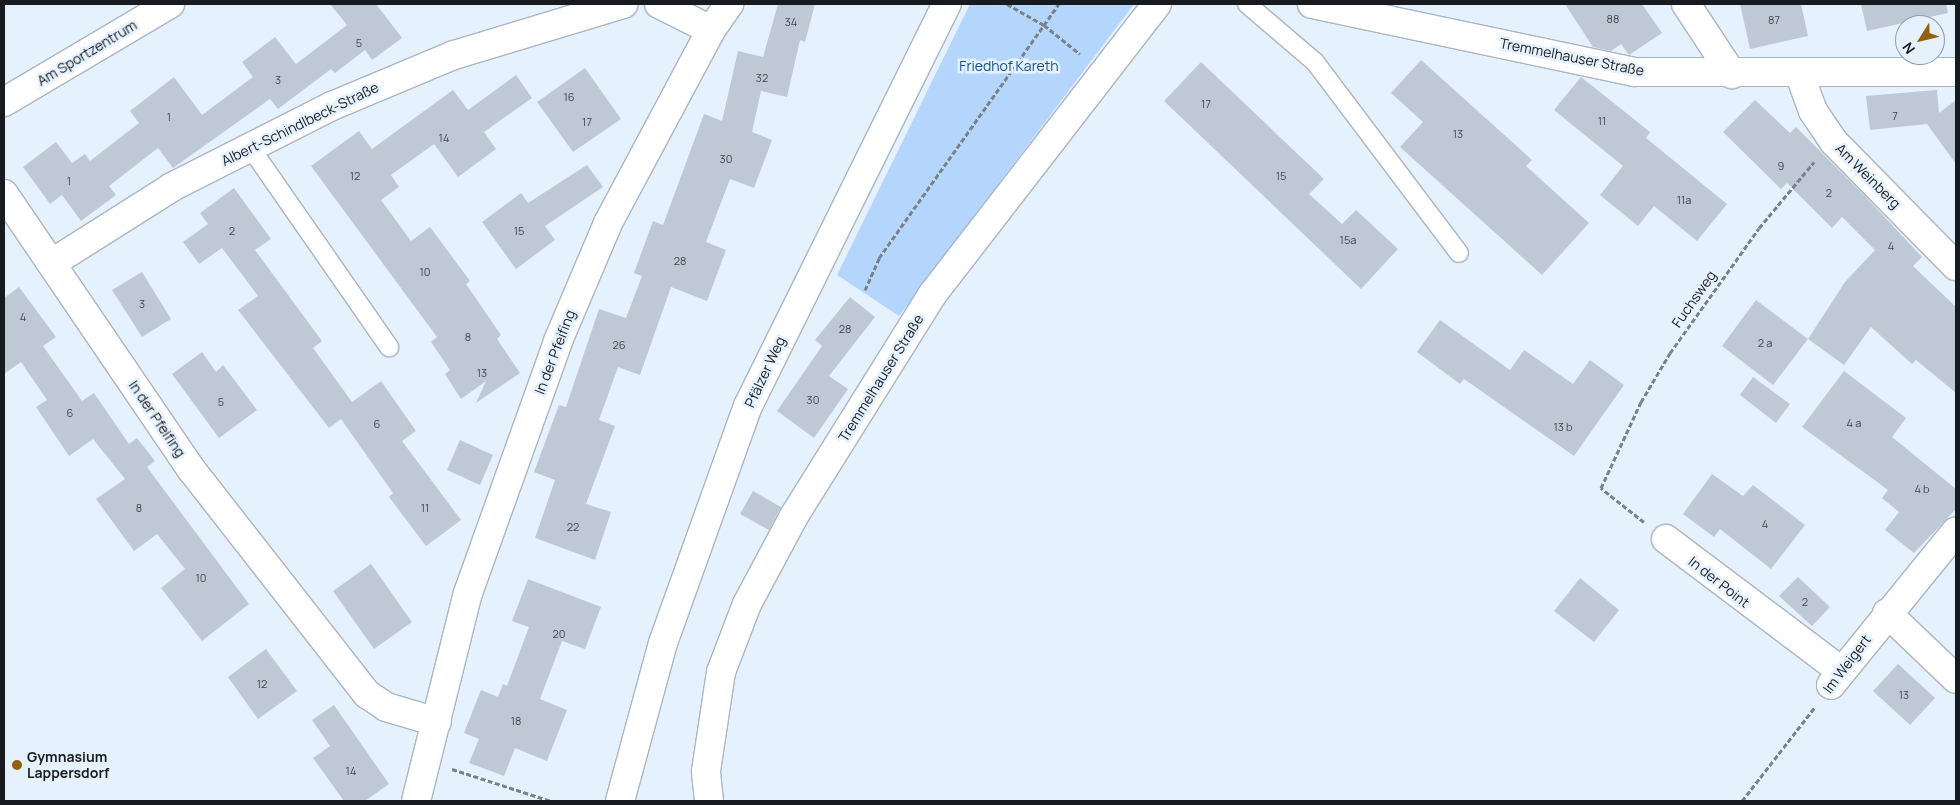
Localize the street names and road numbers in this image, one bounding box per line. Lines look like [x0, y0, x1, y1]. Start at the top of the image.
street label: Am Sportzentrum [34, 17, 140, 89]
street label: Tremmelhauser Straße [1498, 35, 1646, 79]
street label: Albert-Schindlbeck-Straße [219, 79, 381, 169]
street label: Am Weinberg [1832, 140, 1904, 212]
street label: Fuchsweg [1668, 267, 1720, 331]
street label: In der Pfeifing [531, 307, 579, 397]
street label: Tremmelhauser Straße [835, 311, 927, 445]
street label: Pfälzer Weg [741, 334, 789, 410]
street label: In der Pfeifing [125, 377, 189, 461]
street label: In der Point [1685, 553, 1753, 611]
street label: Im Weigert [1820, 631, 1874, 697]

